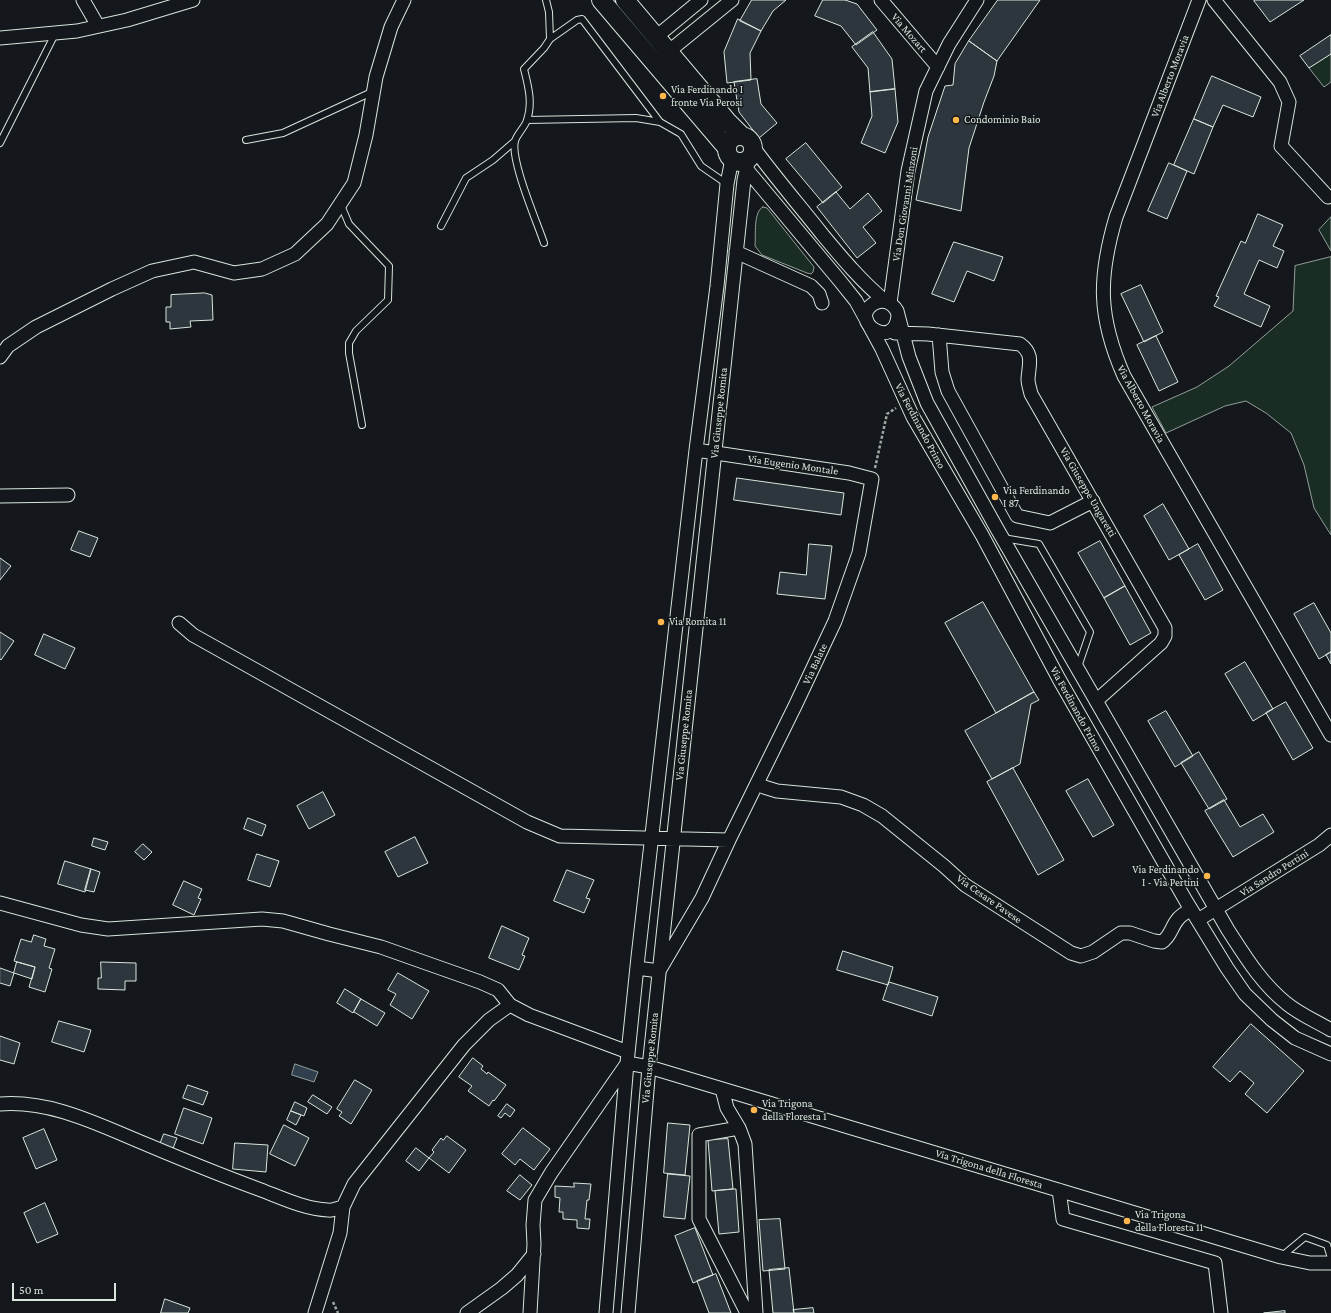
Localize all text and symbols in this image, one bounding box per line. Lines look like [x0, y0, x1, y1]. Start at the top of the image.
street label: Via Mozart [888, 11, 930, 55]
street label: Via Alberto Moravia [1148, 33, 1192, 119]
place label: Via Ferdinando I fronte Via Perosi [671, 83, 743, 109]
marker: Via Ferdinando I fronte Via Perosi [658, 91, 668, 101]
place label: Condominio Baio [964, 113, 1041, 127]
marker: Condominio Baio [951, 115, 961, 125]
street label: Via Don Giovanni Minzoni [889, 146, 921, 262]
street label: Via Alberto Moravia [1114, 363, 1168, 445]
street label: Via Giuseppe Romita [708, 367, 730, 459]
street label: Via Ferdinando Primo [892, 381, 948, 471]
street label: Via Giuseppe Ungaretti [1057, 445, 1119, 539]
street label: Via Eugenio Montale [747, 452, 839, 478]
place label: Via Ferdinando I 87 [1003, 484, 1070, 510]
marker: Via Ferdinando I 87 [990, 492, 1000, 502]
place label: Via Romita 11 [669, 615, 726, 629]
marker: Via Romita 11 [656, 617, 666, 627]
street label: Via Balate [800, 641, 830, 687]
street label: Via Ferdinando Primo [1047, 664, 1105, 754]
street label: Via Giuseppe Romita [673, 689, 695, 781]
street label: Via Sandro Pertini [1237, 847, 1311, 899]
place label: Via Ferdinando I - Via Pertini [1132, 863, 1199, 889]
marker: Via Ferdinando I - Via Pertini [1202, 871, 1212, 881]
street label: Via Cesare Pavese [954, 872, 1024, 926]
street label: Via Giuseppe Romita [639, 1012, 661, 1104]
place label: Via Trigona della Floresta 1 [762, 1097, 827, 1123]
marker: Via Trigona della Floresta 1 [749, 1105, 759, 1115]
street label: Via Trigona della Floresta [934, 1146, 1044, 1192]
place label: Via Trigona della Floresta 11 [1135, 1208, 1203, 1234]
marker: Via Trigona della Floresta 11 [1122, 1216, 1132, 1226]
scale bar [14, 1275, 118, 1301]
text: 50 m [19, 1283, 43, 1297]

